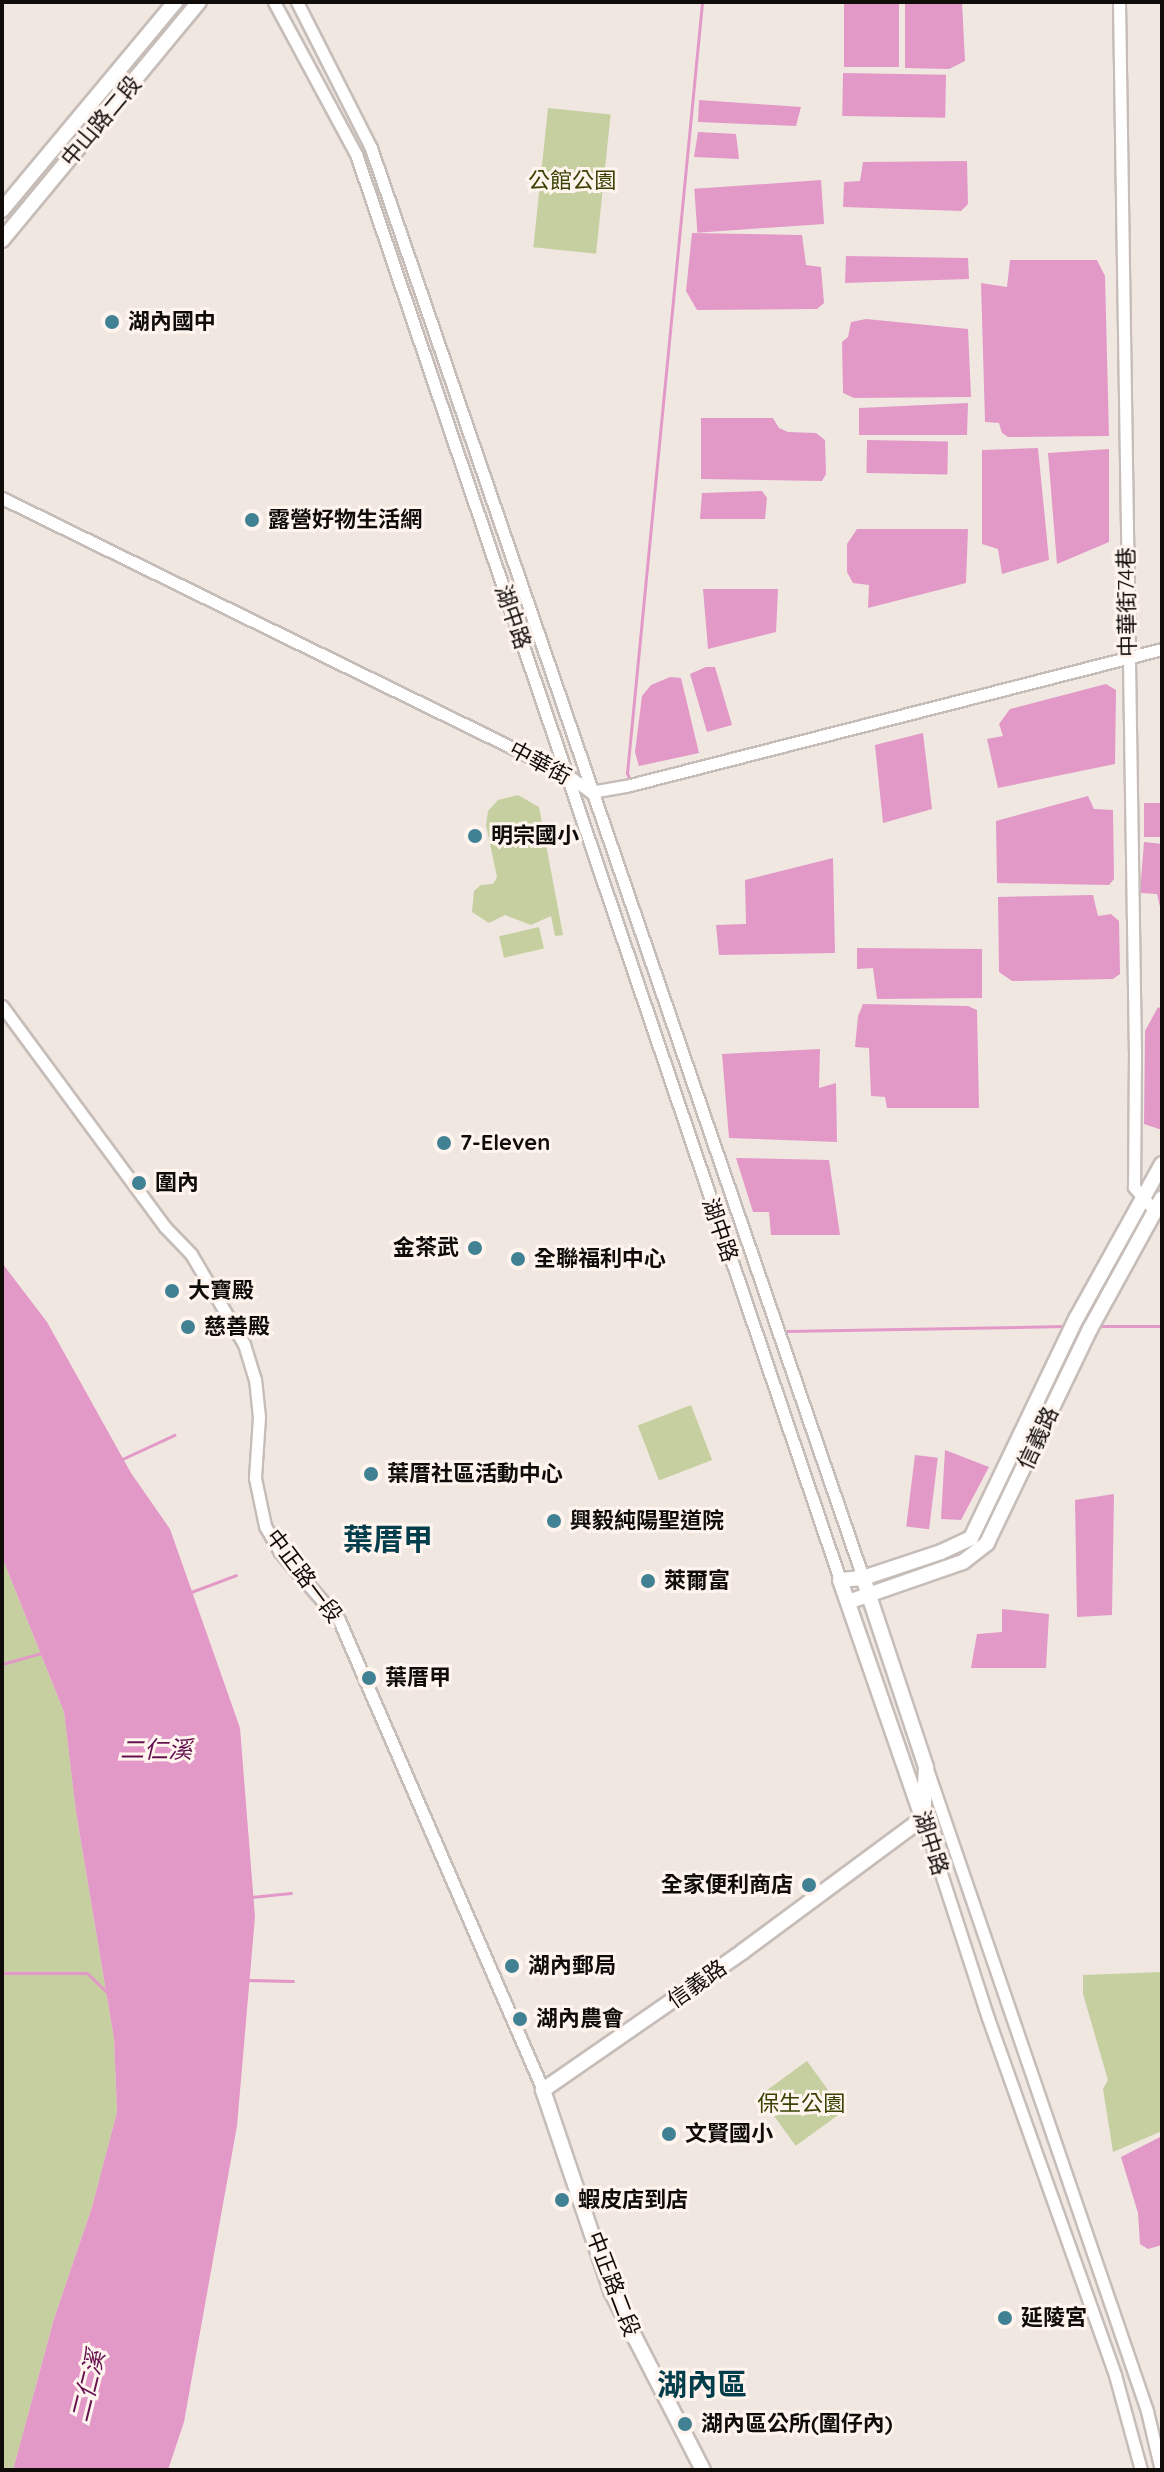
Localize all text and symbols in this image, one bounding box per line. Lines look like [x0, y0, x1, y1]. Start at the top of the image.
street label: 中山路二段 [56, 70, 146, 172]
park label: 公館公園 [528, 168, 616, 194]
place label: 湖內國中 [128, 309, 216, 335]
marker: 湖內國中 [103, 313, 121, 331]
place label: 露營好物生活網 [268, 507, 422, 533]
marker: 露營好物生活網 [243, 511, 261, 529]
street label: 中華街74巷 [1113, 547, 1141, 657]
street label: 湖中路 [490, 582, 536, 652]
street label: 中華街 [505, 736, 575, 790]
place label: 明宗國小 [491, 823, 579, 849]
marker: 明宗國小 [466, 827, 484, 845]
place label: 7-Eleven [460, 1130, 550, 1156]
marker: 7-Eleven [435, 1134, 453, 1152]
place label: 圍內 [155, 1170, 199, 1196]
marker: 圍內 [130, 1174, 148, 1192]
street label: 湖中路 [697, 1195, 743, 1265]
place label: 金茶武 [393, 1235, 459, 1261]
marker: 金茶武 [466, 1239, 484, 1257]
place label: 全聯福利中心 [534, 1246, 666, 1272]
marker: 全聯福利中心 [509, 1250, 527, 1268]
place label: 大寶殿 [188, 1278, 254, 1304]
marker: 大寶殿 [163, 1282, 181, 1300]
place label: 慈善殿 [204, 1314, 270, 1340]
marker: 慈善殿 [179, 1318, 197, 1336]
street label: 信義路 [1012, 1403, 1064, 1473]
place label: 葉厝社區活動中心 [387, 1461, 563, 1487]
marker: 葉厝社區活動中心 [362, 1465, 380, 1483]
place label: 興毅純陽聖道院 [570, 1508, 724, 1534]
marker: 興毅純陽聖道院 [545, 1512, 563, 1530]
district label: 葉厝甲 [343, 1521, 433, 1557]
street label: 中正路一段 [260, 1524, 348, 1628]
place label: 萊爾富 [664, 1568, 730, 1594]
marker: 萊爾富 [639, 1572, 657, 1590]
place label: 葉厝甲 [385, 1665, 451, 1691]
marker: 葉厝甲 [360, 1669, 378, 1687]
water label: 二仁溪 [120, 1736, 192, 1764]
street label: 湖中路 [908, 1808, 954, 1878]
place label: 全家便利商店 [661, 1872, 793, 1898]
marker: 全家便利商店 [800, 1876, 818, 1894]
place label: 湖內郵局 [528, 1953, 616, 1979]
street label: 信義路 [662, 1954, 732, 2014]
marker: 湖內郵局 [503, 1957, 521, 1975]
place label: 湖內農會 [536, 2006, 624, 2032]
marker: 湖內農會 [511, 2010, 529, 2028]
park label: 保生公園 [757, 2091, 845, 2117]
place label: 文賢國小 [685, 2121, 773, 2147]
marker: 文賢國小 [660, 2125, 678, 2143]
place label: 蝦皮店到店 [578, 2187, 688, 2213]
marker: 蝦皮店到店 [553, 2191, 571, 2209]
street label: 中正路二段 [581, 2228, 645, 2340]
place label: 延陵宮 [1021, 2305, 1087, 2331]
marker: 延陵宮 [996, 2309, 1014, 2327]
water label: 二仁溪 [65, 2348, 111, 2424]
district label: 湖內區 [657, 2366, 747, 2402]
place label: 湖內區公所(圍仔內) [701, 2411, 893, 2437]
marker: 湖內區公所(圍仔內) [676, 2415, 694, 2433]

